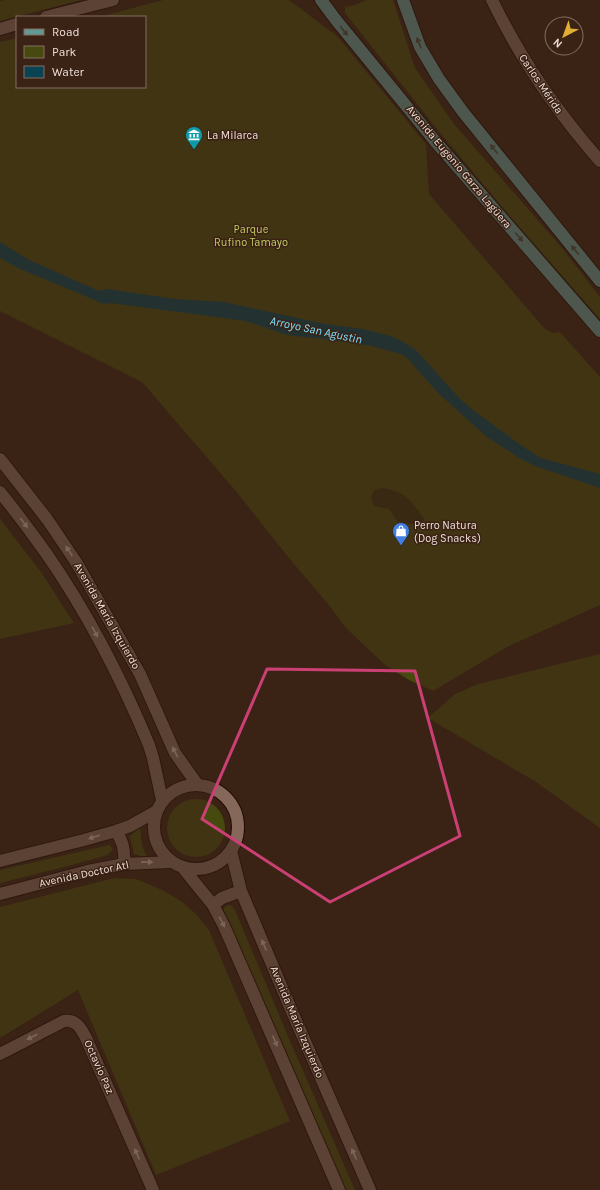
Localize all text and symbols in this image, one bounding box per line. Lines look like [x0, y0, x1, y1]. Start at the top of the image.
legend [16, 16, 146, 88]
north arrow [544, 16, 584, 56]
text: Road [52, 25, 80, 39]
one-way arrow [340, 25, 349, 36]
text: N [551, 36, 565, 51]
one-way arrow [416, 38, 422, 49]
text: Park [52, 45, 77, 59]
street label: Carlos Mérida [516, 52, 566, 116]
text: Water [52, 65, 85, 79]
street label: Avenida Eugenio Garza Lagüera [404, 103, 514, 231]
museum icon: La Milarca [184, 125, 204, 150]
place label: La Milarca [207, 129, 258, 142]
one-way arrow [489, 144, 498, 155]
park label: Parque Rufino Tamayo [214, 223, 288, 249]
one-way arrow [514, 232, 523, 243]
one-way arrow [571, 245, 580, 256]
water label: Arroyo San Agustin [269, 313, 363, 347]
one-way arrow [20, 518, 28, 529]
place label: Perro Natura (Dog Snacks) [414, 519, 481, 545]
shop icon: Perro Natura (Dog Snacks) [391, 521, 411, 546]
one-way arrow [65, 546, 73, 556]
street label: Avenida María Izquierdo [71, 561, 143, 671]
one-way arrow [91, 626, 98, 638]
one-way arrow [172, 746, 178, 758]
one-way arrow [88, 834, 100, 840]
street label: Avenida Doctor Atl [38, 858, 130, 890]
one-way arrow [141, 859, 154, 865]
one-way arrow [219, 916, 225, 928]
one-way arrow [261, 939, 267, 950]
street label: Avenida María Izquierdo [267, 964, 327, 1080]
one-way arrow [26, 1034, 38, 1041]
one-way arrow [272, 1036, 278, 1048]
street label: Octavio Paz [81, 1038, 117, 1096]
one-way arrow [134, 1149, 140, 1160]
one-way arrow [351, 1149, 357, 1160]

